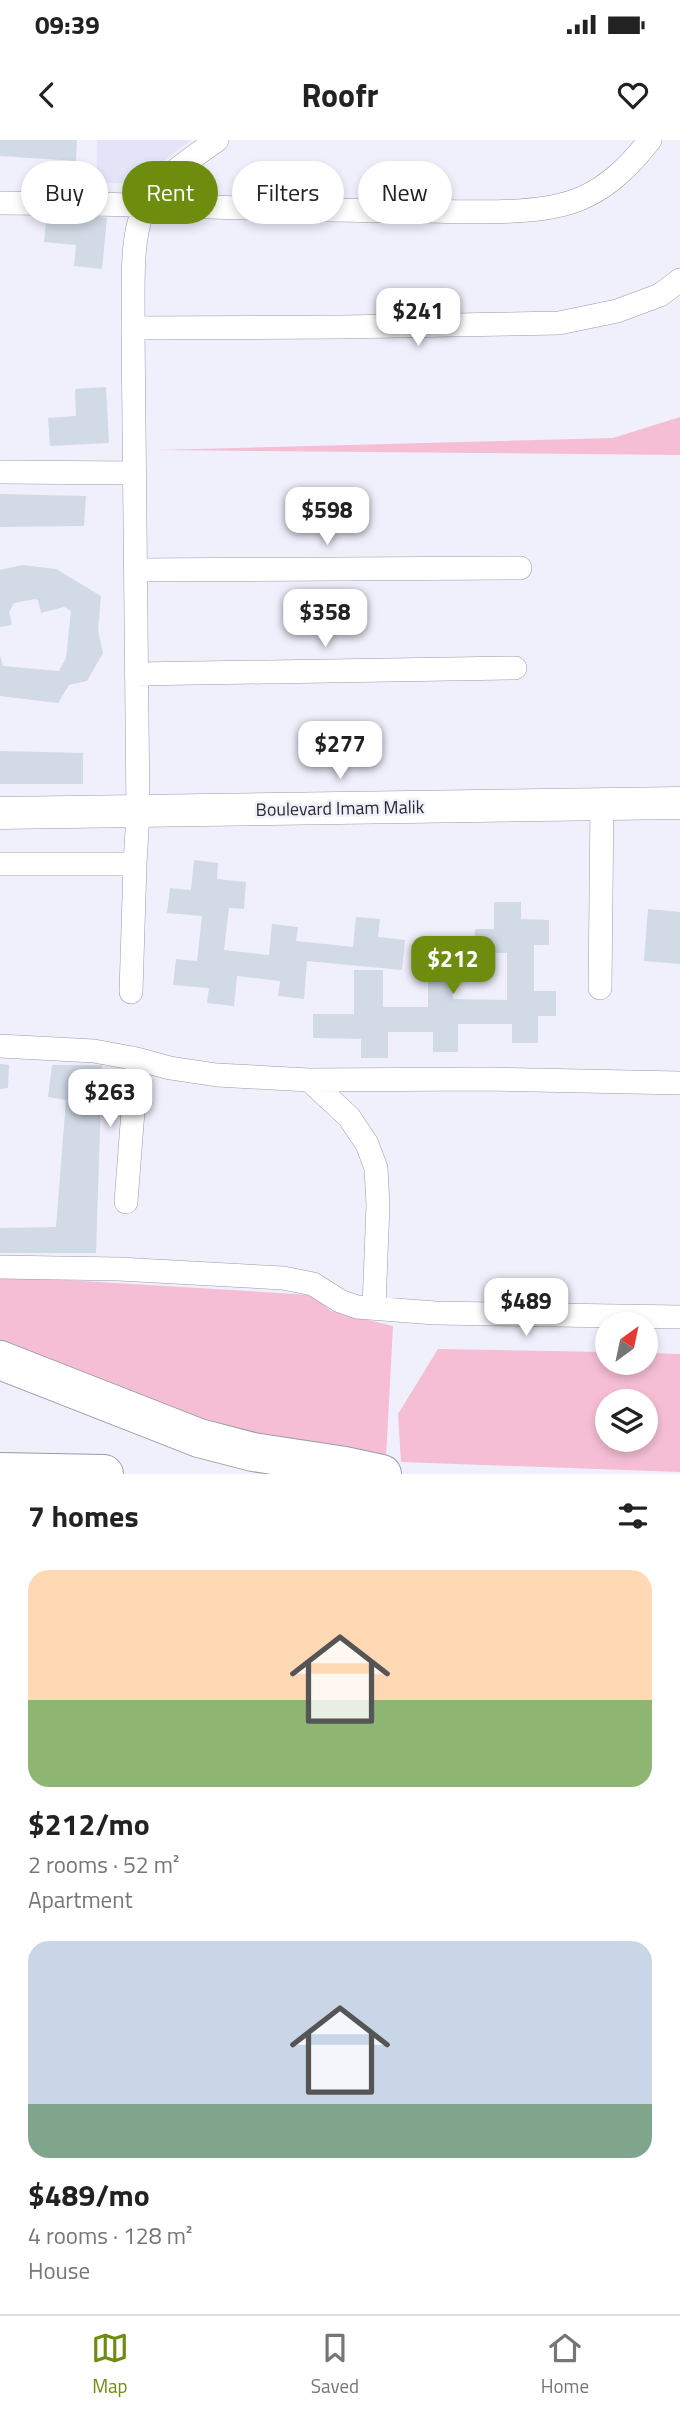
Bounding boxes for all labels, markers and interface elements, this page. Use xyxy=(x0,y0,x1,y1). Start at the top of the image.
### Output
text: 09:39 xyxy=(35,5,100,44)
text: Roofr xyxy=(302,71,378,119)
icon: back xyxy=(28,76,66,114)
icon: heart xyxy=(614,76,652,114)
chip: Buy xyxy=(21,161,108,224)
chip: Rent xyxy=(122,161,218,224)
chip: Filters xyxy=(232,161,344,224)
chip: New xyxy=(358,161,452,224)
pin: $241 xyxy=(377,288,459,348)
text: $241 xyxy=(392,293,444,328)
pin: $598 xyxy=(286,488,368,547)
text: $598 xyxy=(301,492,353,527)
pin: $358 xyxy=(284,589,366,649)
text: $358 xyxy=(299,594,351,629)
pin: $277 xyxy=(299,722,381,781)
text: $277 xyxy=(314,726,366,761)
street label: Boulevard Imam Malik xyxy=(255,793,425,823)
pin: $212 xyxy=(412,936,494,996)
text: $212 xyxy=(427,941,479,976)
pin: $263 xyxy=(69,1070,151,1129)
text: $263 xyxy=(84,1074,136,1109)
pin: $489 xyxy=(485,1278,567,1338)
text: $489 xyxy=(500,1283,552,1318)
north arrow xyxy=(595,1312,658,1376)
map controls xyxy=(595,1312,658,1452)
button: layers xyxy=(595,1389,658,1452)
text: 7 homes xyxy=(28,1493,139,1539)
icon: filters xyxy=(614,1497,652,1535)
icon: home xyxy=(277,1616,403,1742)
text: $212/mo xyxy=(28,1801,150,1847)
text: 2 rooms · 52 m² xyxy=(28,1847,179,1882)
text: Apartment xyxy=(28,1882,133,1917)
icon: home xyxy=(277,1987,403,2113)
text: $489/mo xyxy=(28,2172,150,2218)
text: 4 rooms · 128 m² xyxy=(28,2218,192,2253)
text: House xyxy=(28,2253,90,2288)
tab: Map xyxy=(91,2329,129,2400)
tab: Saved xyxy=(311,2329,359,2400)
tab: Home xyxy=(541,2329,589,2400)

